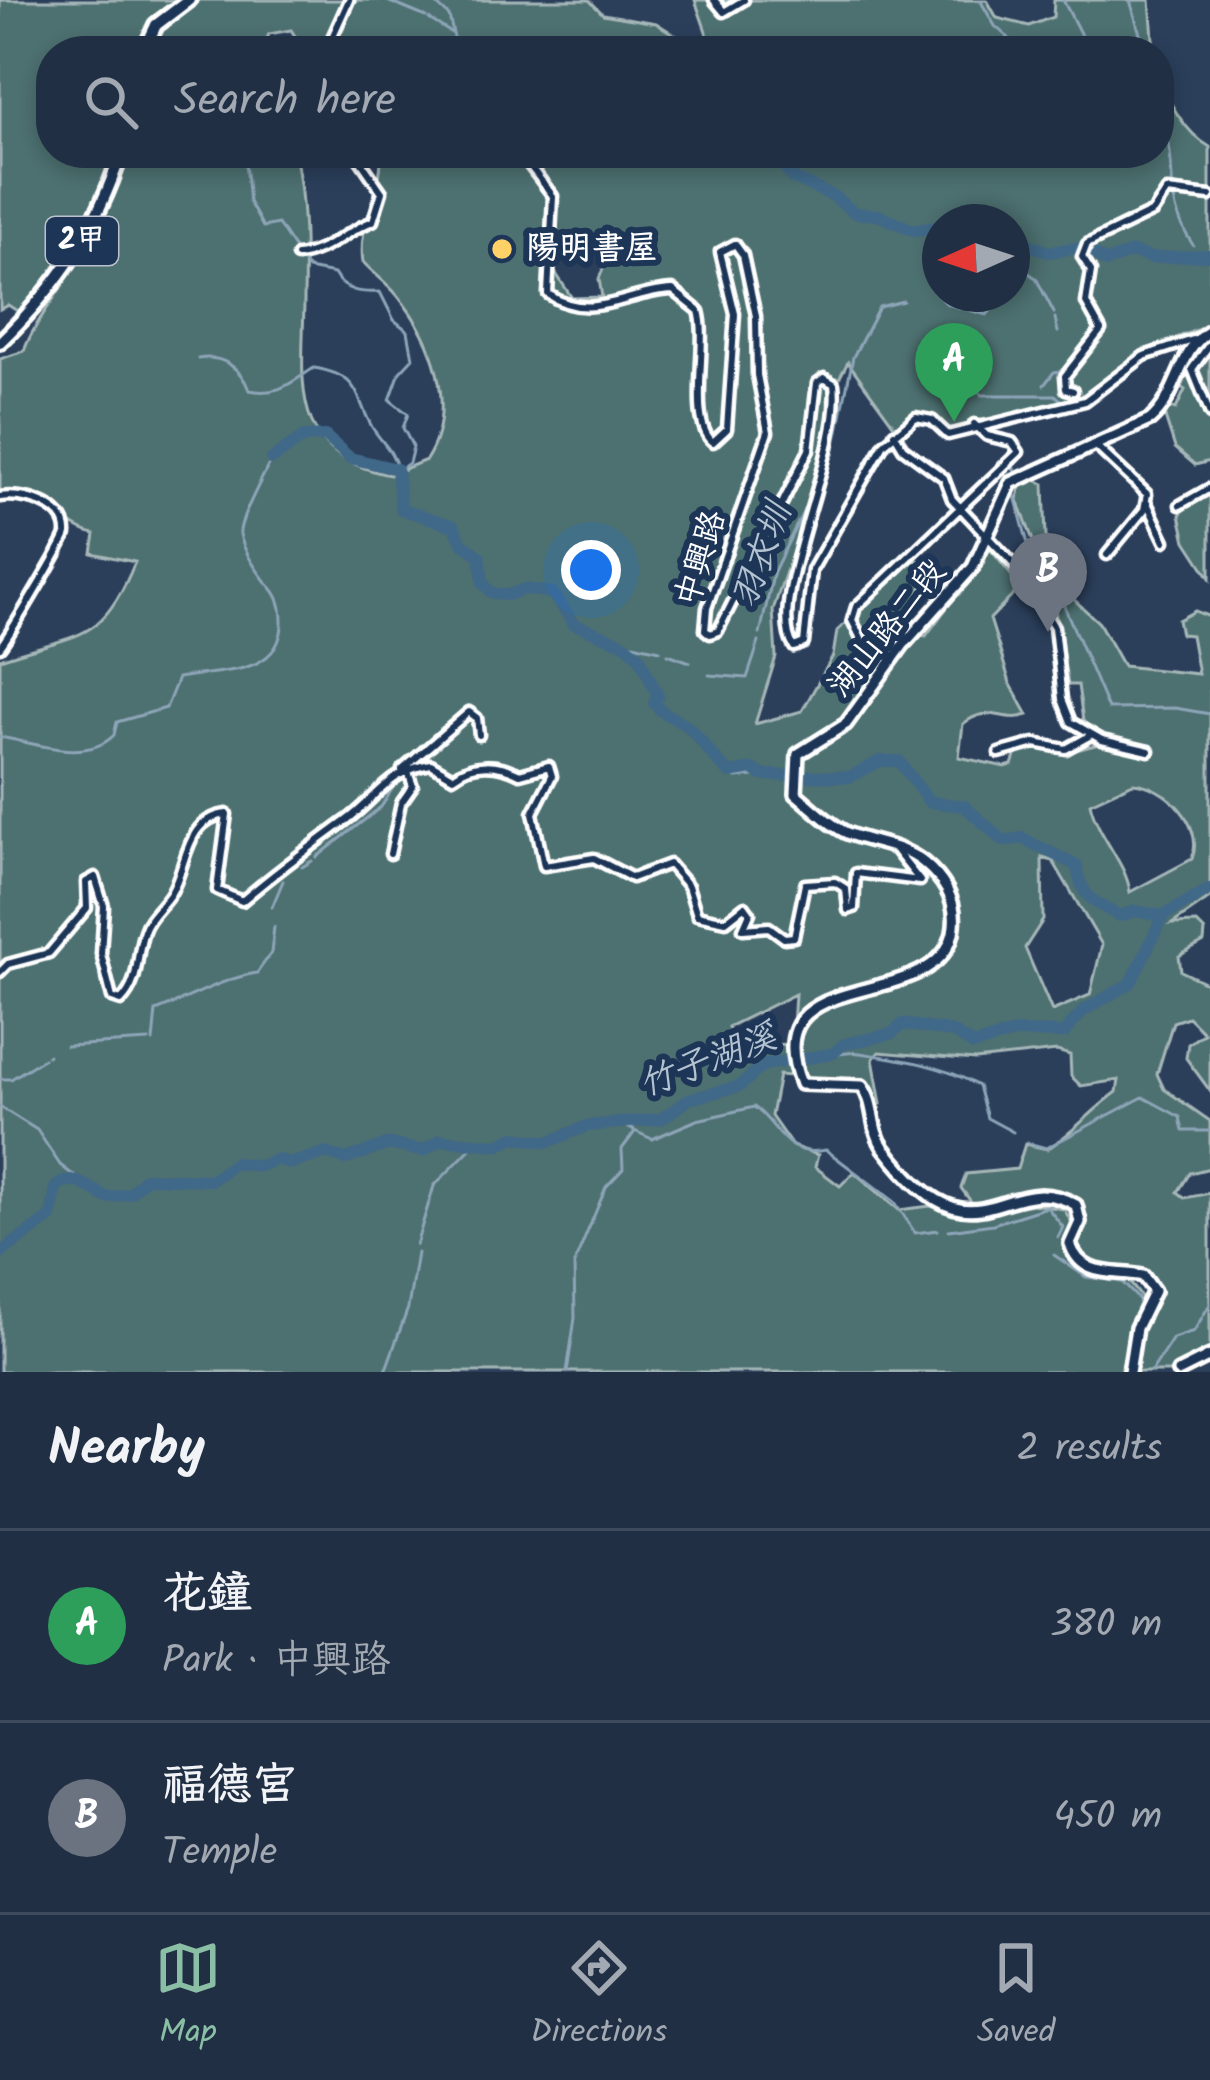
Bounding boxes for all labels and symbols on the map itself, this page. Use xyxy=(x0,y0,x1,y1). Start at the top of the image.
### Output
north arrow xyxy=(922,204,1030,312)
road number: 2甲 xyxy=(46,217,118,265)
place label: 陽明書屋 xyxy=(526,223,658,276)
marker: 陽明書屋 xyxy=(489,236,515,262)
pin: A xyxy=(915,323,993,422)
water label: 羽衣圳 xyxy=(718,492,810,616)
street label: 中興路 xyxy=(662,504,742,614)
pin: B xyxy=(1009,533,1087,632)
your location xyxy=(561,540,621,600)
street label: 湖山路二段 xyxy=(815,548,961,710)
water label: 竹子湖溪 xyxy=(631,1009,787,1114)

